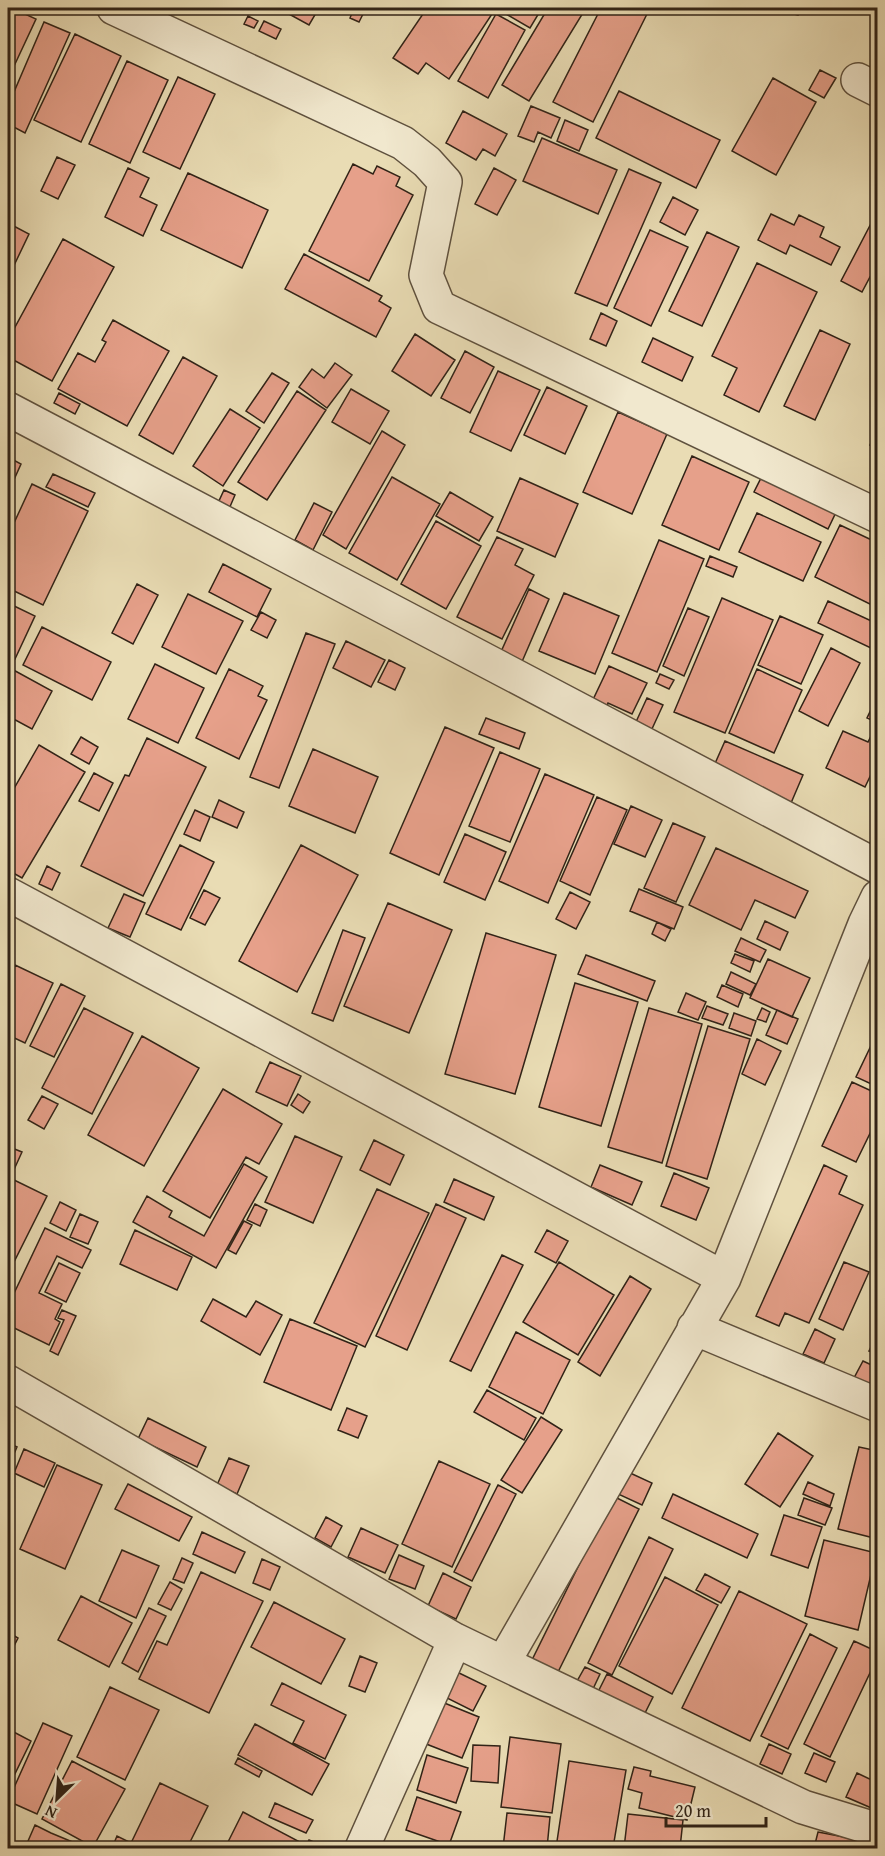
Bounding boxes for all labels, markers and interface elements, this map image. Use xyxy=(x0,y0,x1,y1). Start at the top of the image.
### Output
north arrow xyxy=(27,1769,87,1829)
scale bar xyxy=(666,1790,766,1828)
text: 20 m xyxy=(675,1797,711,1824)
text: N xyxy=(40,1799,61,1826)

